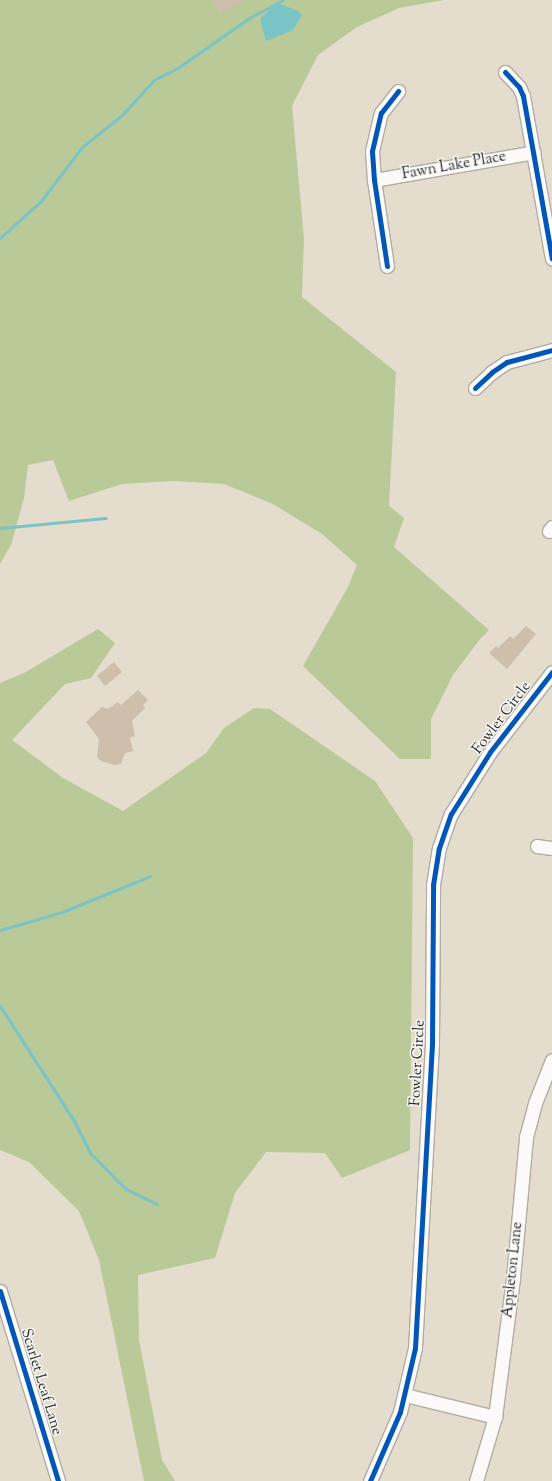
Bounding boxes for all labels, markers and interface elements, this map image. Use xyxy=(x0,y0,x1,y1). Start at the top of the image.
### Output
street label: Fawn Lake Place xyxy=(401,148,507,184)
street label: Fowler Circle xyxy=(469,678,535,758)
street label: Fowler Circle xyxy=(407,1019,429,1107)
street label: Appleton Lane xyxy=(499,1221,527,1319)
street label: Scarlet Leaf Lane xyxy=(16,1327,66,1437)

